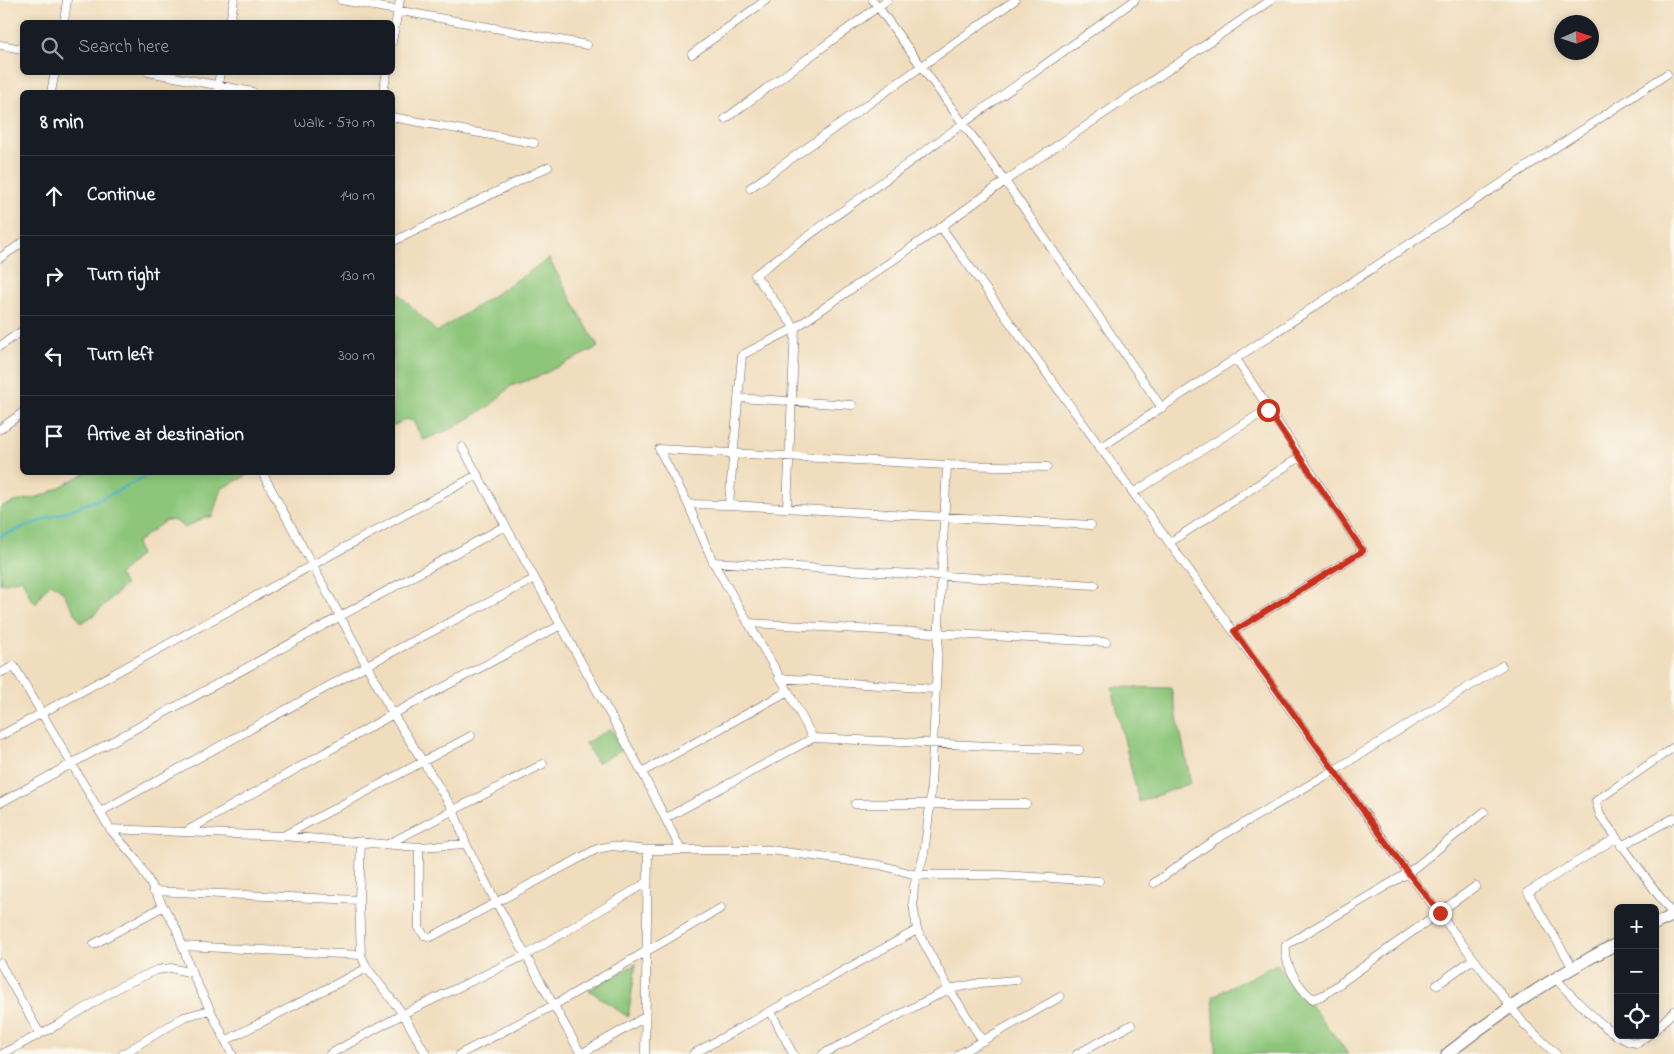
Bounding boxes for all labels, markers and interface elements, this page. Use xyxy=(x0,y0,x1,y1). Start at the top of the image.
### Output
north arrow xyxy=(1554,15,1599,60)
search box xyxy=(20,20,395,75)
icon: search xyxy=(38,34,66,62)
text: Search here xyxy=(78,34,169,61)
text: 8 min xyxy=(40,108,84,138)
text: Walk · 570 m xyxy=(294,111,375,135)
icon: ahead xyxy=(40,182,68,210)
text: Continue xyxy=(87,182,155,209)
text: 140 m xyxy=(340,184,375,208)
icon: right xyxy=(40,262,68,290)
text: Turn right xyxy=(87,262,160,289)
text: 130 m xyxy=(340,264,375,288)
icon: left xyxy=(40,342,68,370)
text: Turn left xyxy=(87,342,154,369)
text: 300 m xyxy=(338,344,375,368)
route start xyxy=(1257,399,1280,422)
icon: arrive xyxy=(40,422,68,450)
text: Arrive at destination xyxy=(87,422,244,449)
route end xyxy=(1429,902,1452,925)
map controls xyxy=(1614,904,1659,1039)
button: + xyxy=(1614,904,1659,949)
button: − xyxy=(1614,949,1659,994)
button: locate xyxy=(1614,994,1659,1039)

